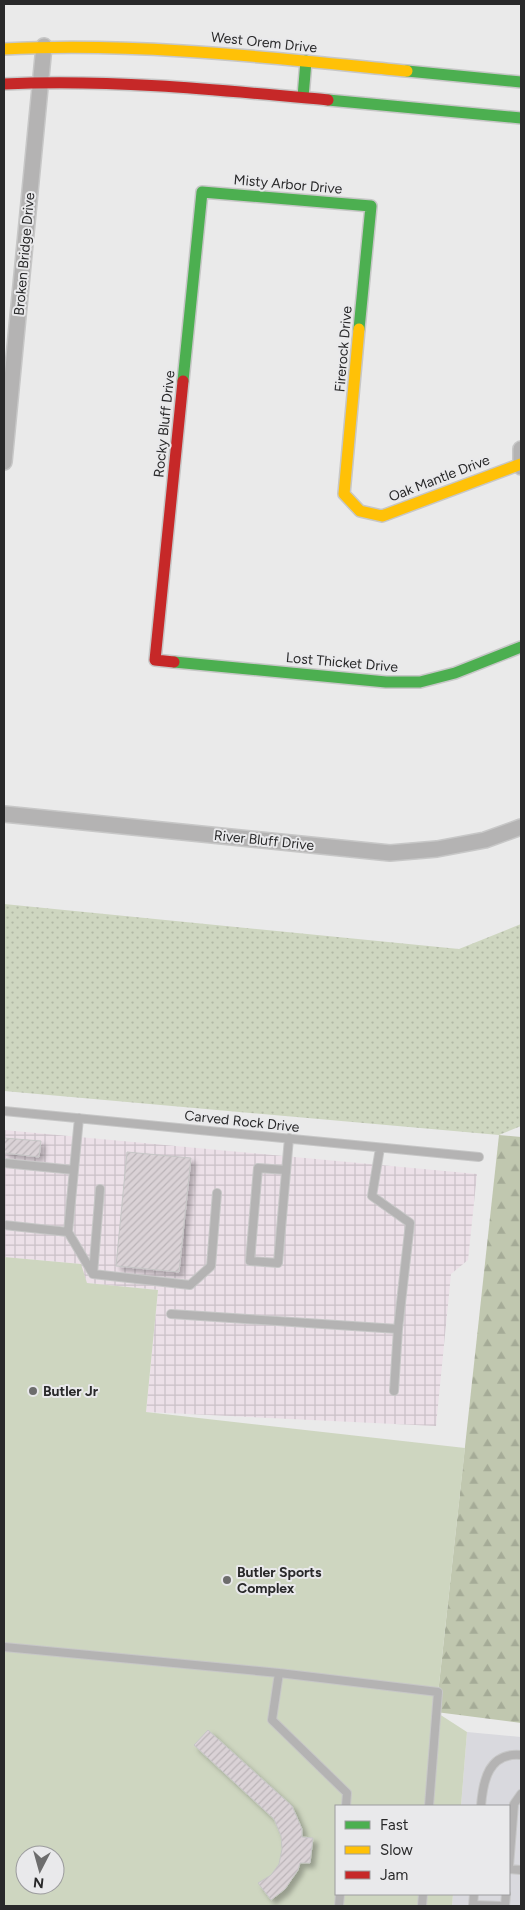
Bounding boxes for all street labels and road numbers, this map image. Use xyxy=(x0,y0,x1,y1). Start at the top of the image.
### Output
street label: West Orem Drive xyxy=(210,28,318,57)
street label: Misty Arbor Drive xyxy=(233,171,343,198)
street label: Broken Bridge Drive xyxy=(11,191,38,316)
street label: Firerock Drive xyxy=(331,305,356,393)
street label: Rocky Bluff Drive xyxy=(150,369,179,478)
street label: Oak Mantle Drive xyxy=(386,451,492,506)
street label: Lost Thicket Drive xyxy=(285,649,399,676)
street label: River Bluff Drive xyxy=(213,827,315,854)
street label: Carved Rock Drive xyxy=(184,1107,301,1136)

